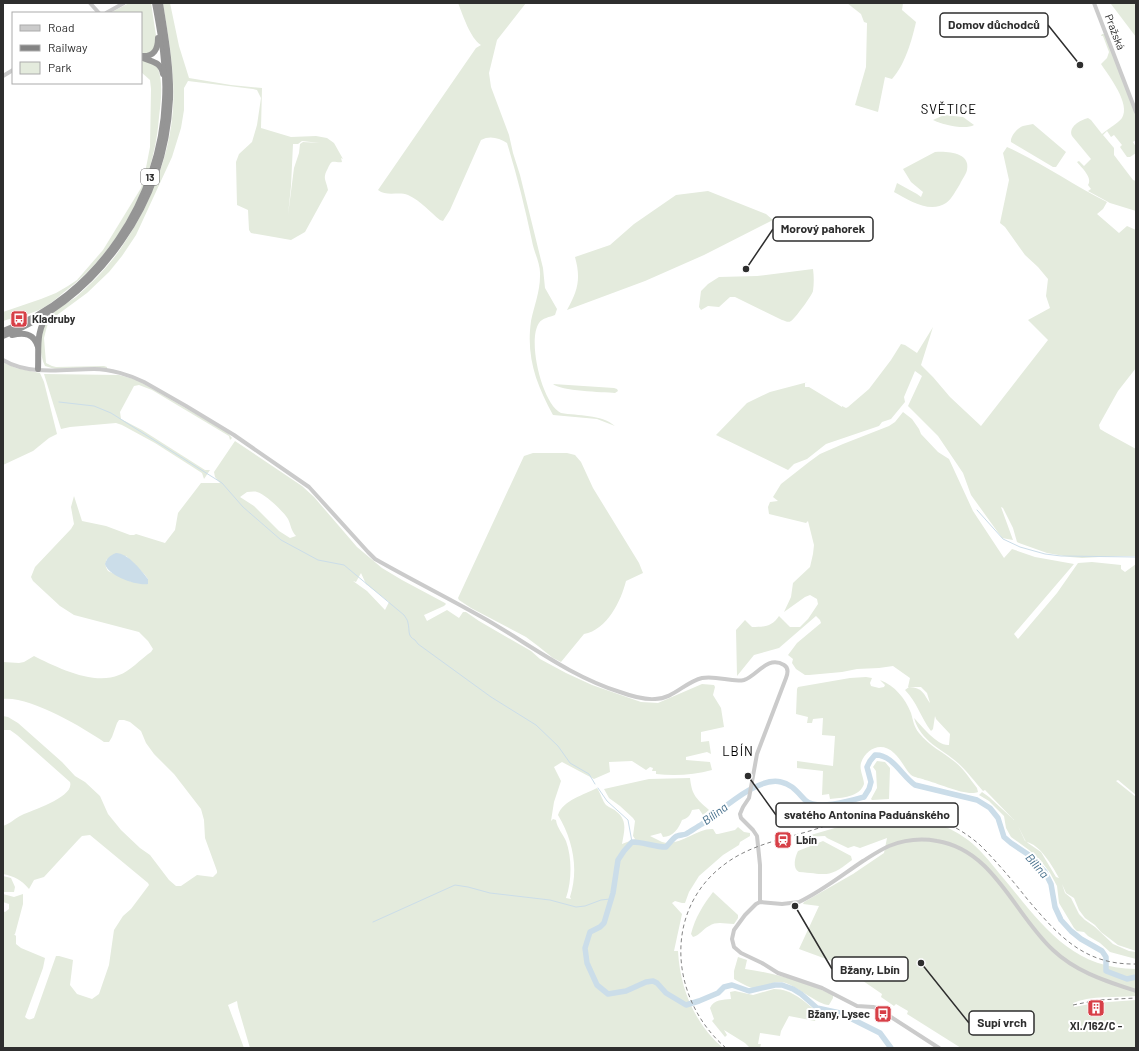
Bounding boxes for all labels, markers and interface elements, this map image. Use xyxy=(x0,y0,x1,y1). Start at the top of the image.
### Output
legend xyxy=(12,12,142,84)
street label: Pražská xyxy=(1103,12,1128,52)
callout: Domov důchodců xyxy=(940,13,1048,37)
text: Domov důchodců xyxy=(948,17,1040,31)
text: Road xyxy=(48,20,75,34)
text: Railway xyxy=(48,40,88,54)
text: Park xyxy=(48,60,72,74)
district label: SVĚTICE xyxy=(921,101,977,117)
road number: 13 xyxy=(141,169,159,185)
callout: Morový pahorek xyxy=(773,217,873,241)
text: Morový pahorek xyxy=(781,221,866,235)
bus stop icon: Kladruby xyxy=(9,309,29,329)
place label: Kladruby xyxy=(32,312,76,325)
district label: LBÍN xyxy=(722,743,754,759)
water label: Bílina xyxy=(699,799,730,827)
callout: svatého Antonína Paduánského xyxy=(776,803,958,827)
text: svatého Antonína Paduánského xyxy=(784,807,950,821)
station icon: Lbín xyxy=(773,830,793,850)
place label: Lbín xyxy=(796,833,817,846)
water label: Bílina xyxy=(1023,850,1052,881)
callout: Bžany, Lbín xyxy=(832,957,908,981)
text: Bžany, Lbín xyxy=(840,962,900,976)
building icon: XI./162/C - xyxy=(1086,998,1106,1018)
bus stop icon: Bžany, Lysec xyxy=(873,1004,893,1024)
place label: Bžany, Lysec xyxy=(808,1007,870,1020)
callout: Supí vrch xyxy=(969,1011,1034,1035)
text: Supí vrch xyxy=(977,1015,1027,1029)
place label: XI./162/C - xyxy=(1070,1019,1123,1032)

